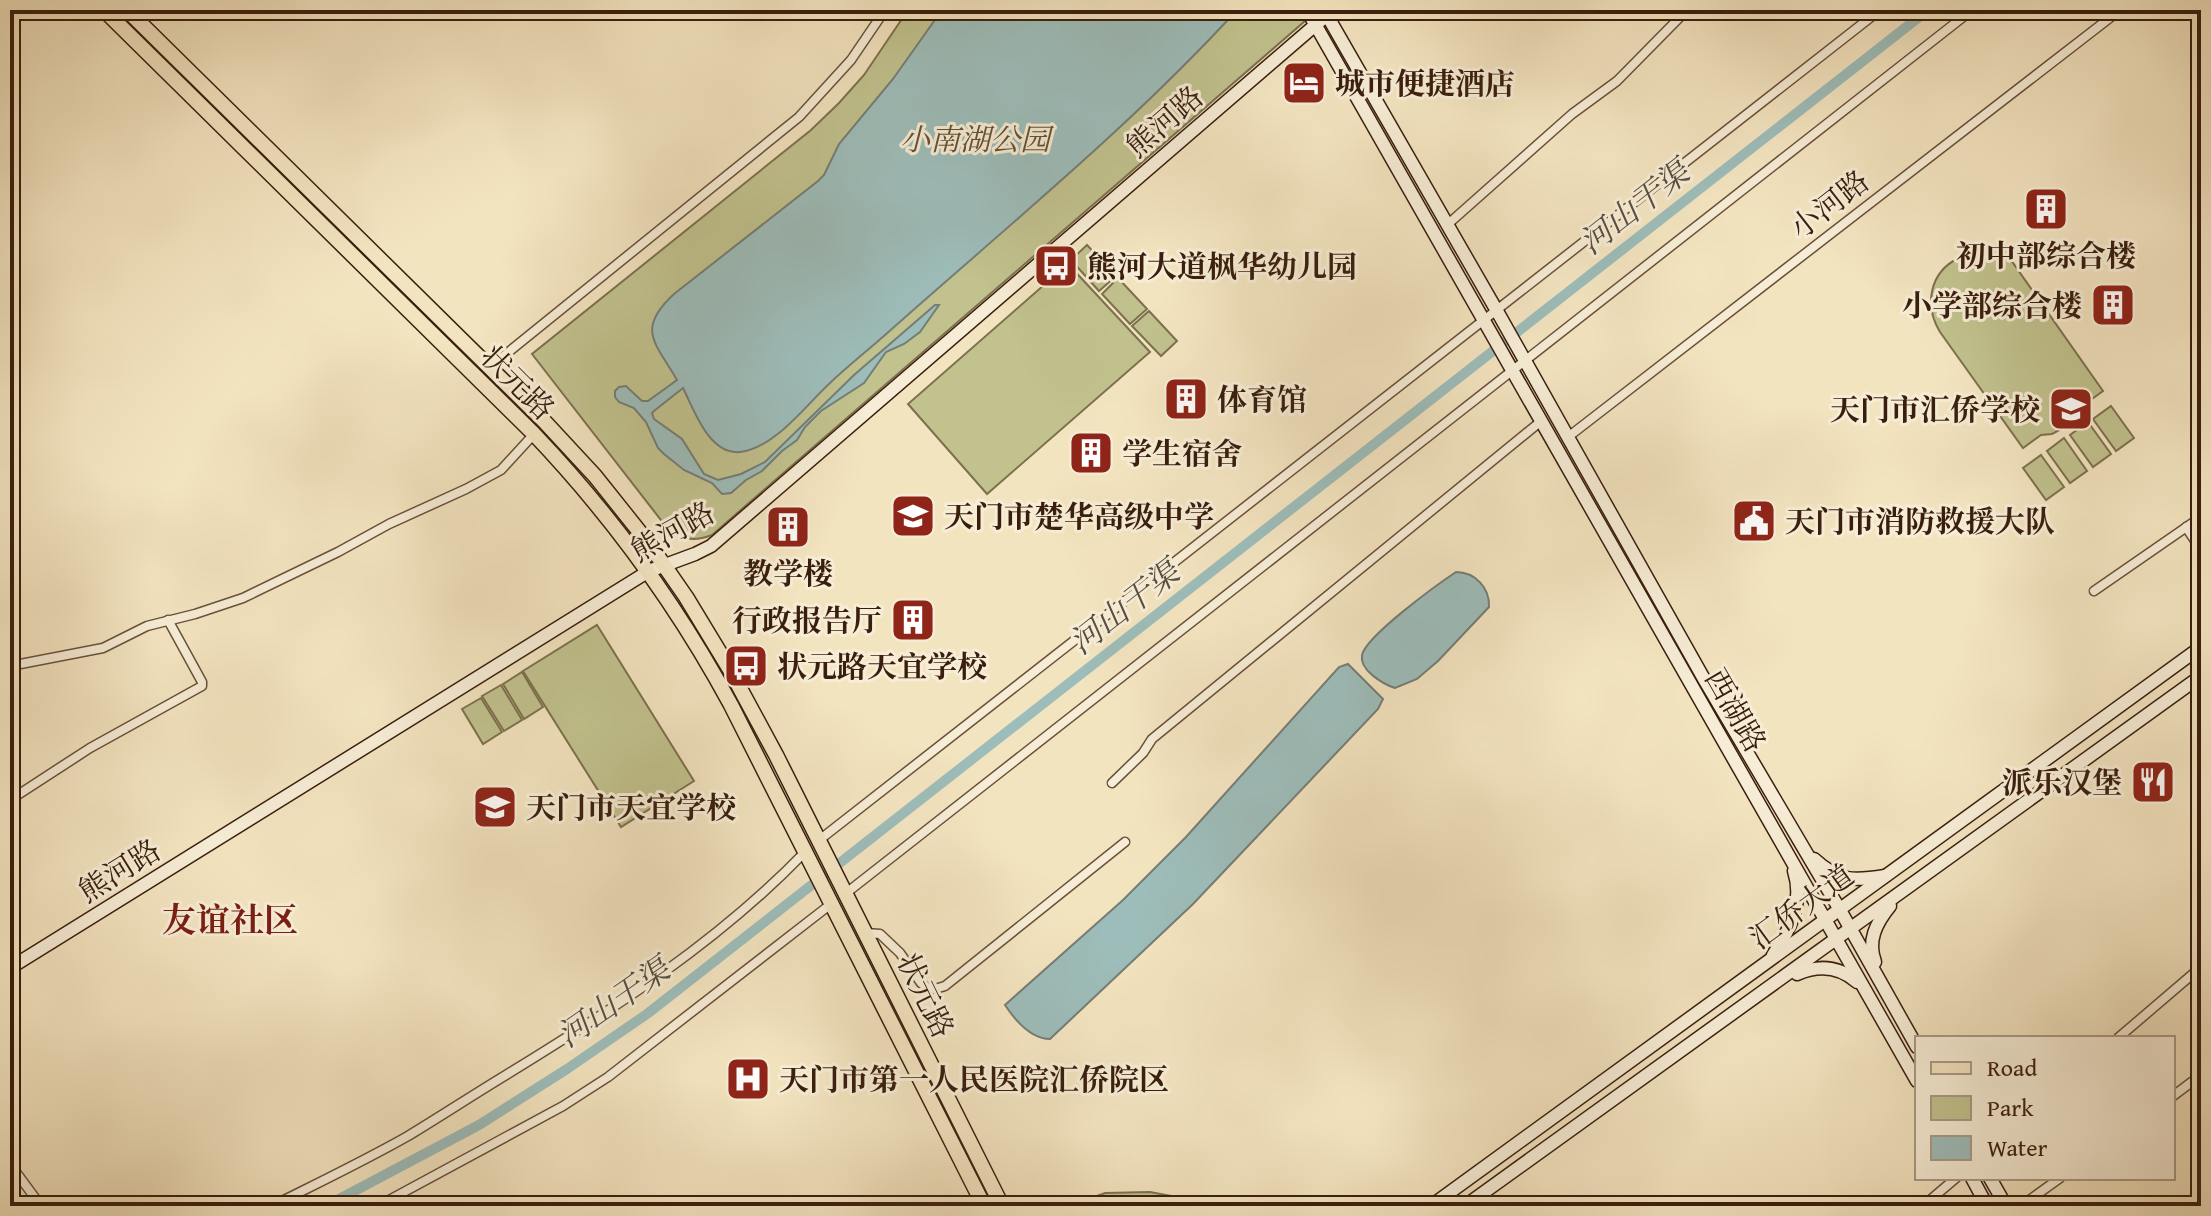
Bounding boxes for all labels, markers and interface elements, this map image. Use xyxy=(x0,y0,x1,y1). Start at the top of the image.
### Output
hotel icon: 城市便捷酒店 xyxy=(1280,59,1328,107)
place label: 城市便捷酒店 xyxy=(1335,61,1515,105)
street label: 熊河路 xyxy=(1116,75,1212,167)
park label: 小南湖公园 xyxy=(900,117,1054,161)
water label: 河山干渠 xyxy=(1569,147,1702,265)
street label: 小河路 xyxy=(1780,159,1878,249)
building icon: 初中部综合楼 xyxy=(2022,185,2070,233)
place label: 初中部综合楼 xyxy=(1956,233,2136,277)
bus stop icon: 熊河大道枫华幼儿园 xyxy=(1032,242,1080,290)
place label: 熊河大道枫华幼儿园 xyxy=(1087,244,1357,288)
building icon: 小学部综合楼 xyxy=(2089,281,2137,329)
place label: 小学部综合楼 xyxy=(1902,283,2082,327)
street label: 状元路 xyxy=(471,335,565,429)
building icon: 体育馆 xyxy=(1162,375,1210,423)
place label: 体育馆 xyxy=(1217,377,1307,421)
school or university icon: 天门市汇侨学校 xyxy=(2047,385,2095,433)
place label: 天门市汇侨学校 xyxy=(1830,387,2040,431)
building icon: 学生宿舍 xyxy=(1067,429,1115,477)
place label: 学生宿舍 xyxy=(1122,431,1242,475)
street label: 熊河路 xyxy=(622,490,722,572)
school or university icon: 天门市楚华高级中学 xyxy=(889,492,937,540)
place label: 天门市楚华高级中学 xyxy=(944,494,1214,538)
public building icon: 天门市消防救援大队 xyxy=(1730,497,1778,545)
place label: 天门市消防救援大队 xyxy=(1785,499,2055,543)
building icon: 教学楼 xyxy=(764,503,812,551)
water label: 河山干渠 xyxy=(1059,547,1192,665)
place label: 教学楼 xyxy=(743,551,833,595)
building icon: 行政报告厅 xyxy=(889,596,937,644)
place label: 行政报告厅 xyxy=(732,598,882,642)
bus stop icon: 状元路天宜学校 xyxy=(722,642,770,690)
place label: 状元路天宜学校 xyxy=(777,644,987,688)
street label: 西湖路 xyxy=(1694,660,1778,760)
restaurant icon: 派乐汉堡 xyxy=(2129,758,2177,806)
place label: 派乐汉堡 xyxy=(2002,760,2122,804)
school or university icon: 天门市天宜学校 xyxy=(471,783,519,831)
place label: 天门市天宜学校 xyxy=(526,785,736,829)
street label: 熊河路 xyxy=(69,827,169,913)
street label: 汇侨大道 xyxy=(1740,853,1862,959)
district label: 友谊社区 xyxy=(162,895,298,944)
water label: 河山干渠 xyxy=(547,944,682,1058)
street label: 状元路 xyxy=(886,945,966,1045)
legend xyxy=(1915,1036,2175,1180)
text: Road xyxy=(1987,1050,2037,1085)
hospital icon: 天门市第一人民医院汇侨院区 xyxy=(724,1055,772,1103)
place label: 天门市第一人民医院汇侨院区 xyxy=(779,1057,1169,1101)
text: Park xyxy=(1987,1090,2034,1125)
text: Water xyxy=(1987,1130,2048,1165)

